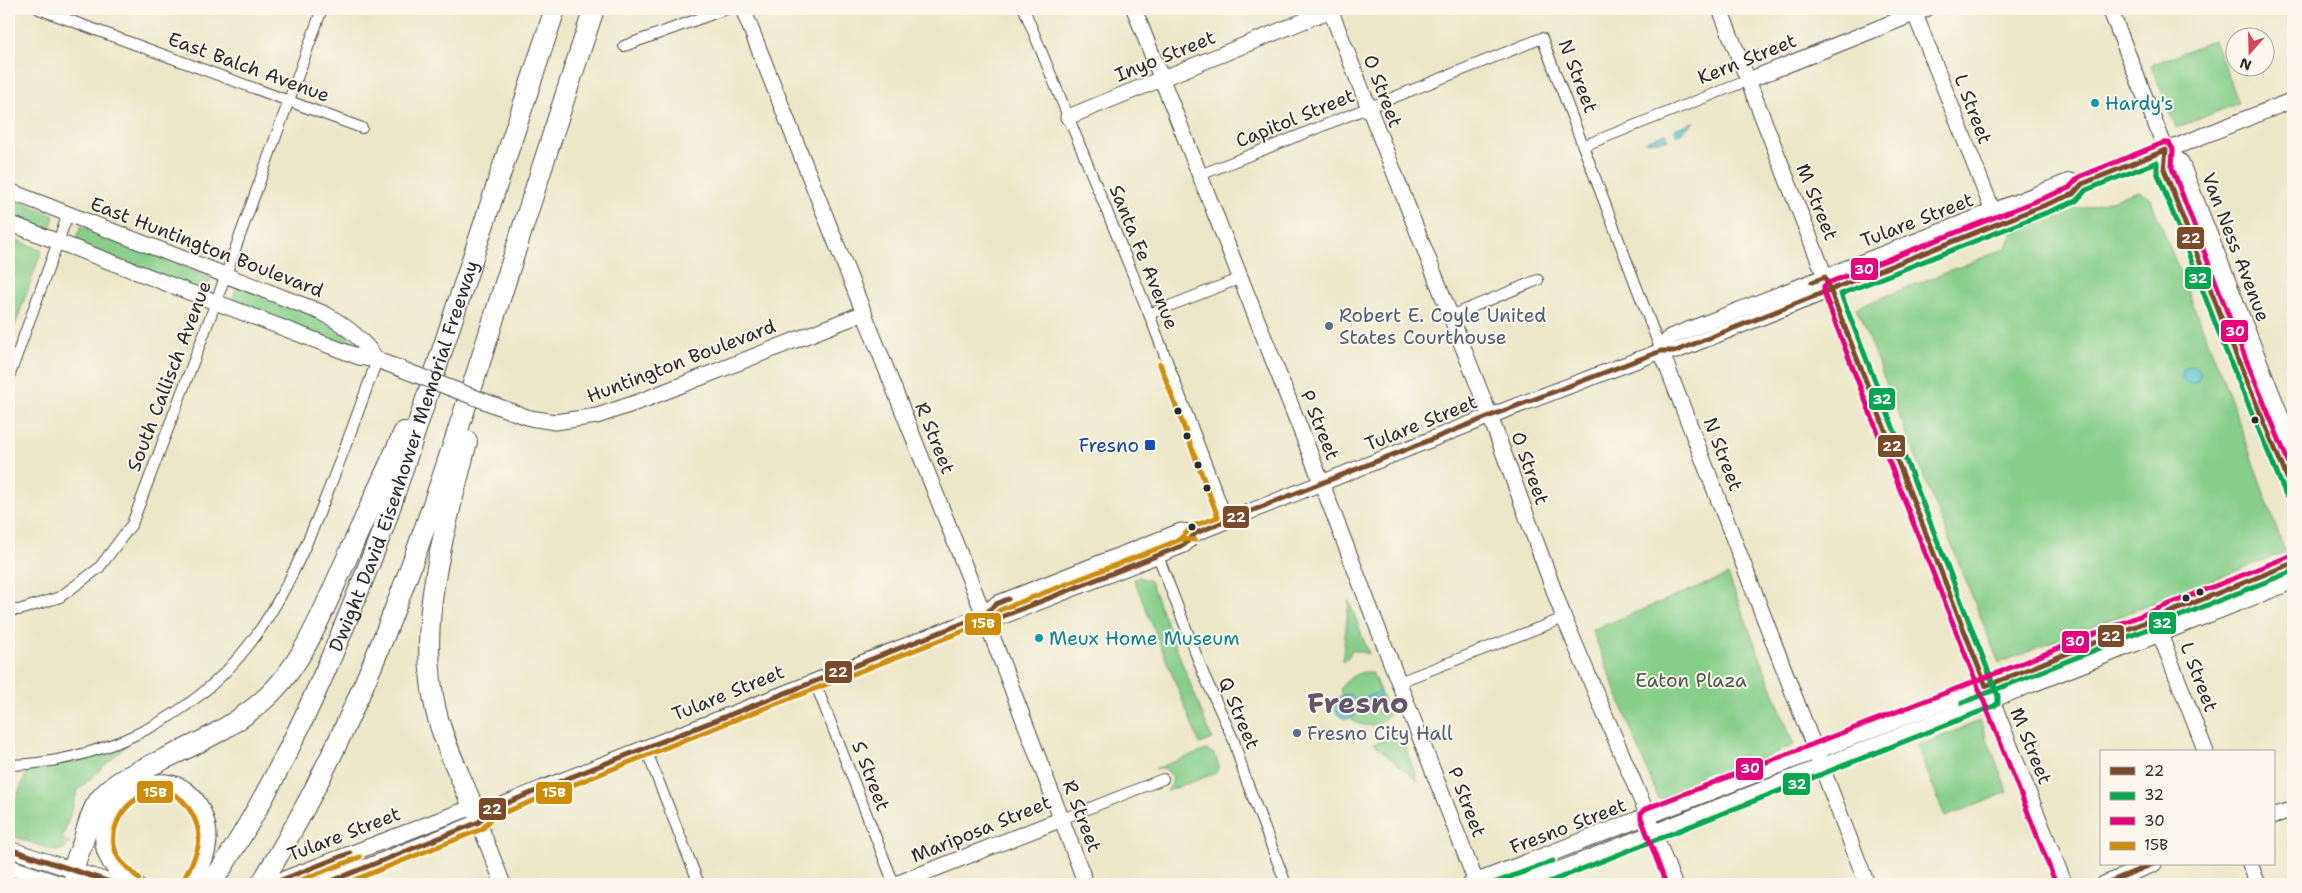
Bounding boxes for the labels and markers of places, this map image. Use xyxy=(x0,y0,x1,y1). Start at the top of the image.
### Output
place label: Hardy's xyxy=(2105,91,2173,116)
marker: Hardy's xyxy=(2089,97,2101,109)
place label: Robert E. Coyle United States Courthouse xyxy=(1339,303,1546,350)
marker: Robert E. Coyle United States Courthouse xyxy=(1323,320,1335,332)
unlabelled marker xyxy=(1173,406,1183,416)
unlabelled marker xyxy=(2250,415,2260,425)
unlabelled marker xyxy=(1182,431,1192,441)
place label: Fresno xyxy=(1079,433,1139,458)
marker: Fresno xyxy=(1143,438,1157,452)
unlabelled marker xyxy=(1193,460,1203,470)
unlabelled marker xyxy=(1202,483,1212,493)
unlabelled marker xyxy=(1187,522,1197,532)
unlabelled marker xyxy=(2195,587,2205,597)
unlabelled marker xyxy=(2181,593,2191,603)
place label: Meux Home Museum xyxy=(1049,626,1240,651)
marker: Meux Home Museum xyxy=(1033,632,1045,644)
place label: Fresno City Hall xyxy=(1307,721,1453,746)
marker: Fresno City Hall xyxy=(1291,727,1303,739)

